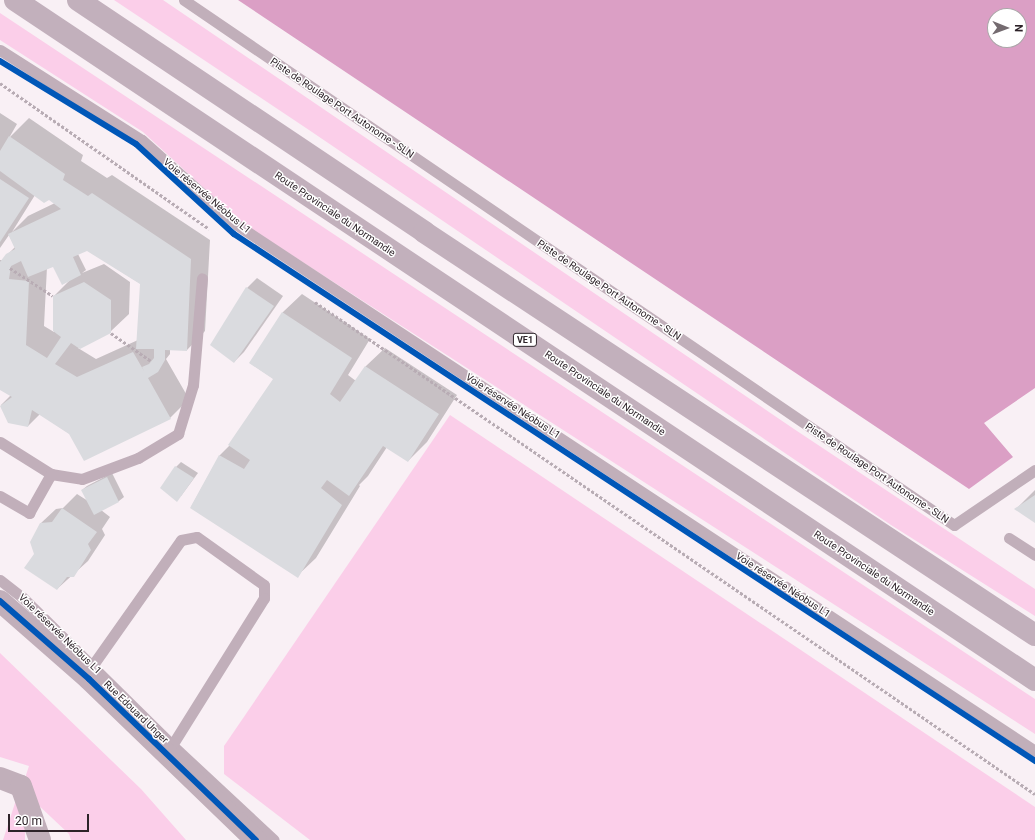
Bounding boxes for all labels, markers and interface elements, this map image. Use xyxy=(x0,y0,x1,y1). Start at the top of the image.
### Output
north arrow xyxy=(987,8,1027,48)
text: N xyxy=(1012,24,1025,32)
street label: Piste de Roulage Port Autonome - SLN xyxy=(268,55,416,161)
street label: Voie réservée Néobus L1 xyxy=(161,156,253,236)
street label: Route Provinciale du Normandie xyxy=(272,169,398,259)
street label: Piste de Roulage Port Autonome - SLN xyxy=(535,237,683,343)
road number: VE1 xyxy=(512,333,538,347)
street label: Route Provinciale du Normandie xyxy=(542,348,668,438)
street label: Voie réservée Néobus L1 xyxy=(463,371,563,441)
street label: Piste de Roulage Port Autonome - SLN xyxy=(803,420,951,526)
street label: Route Provinciale du Normandie xyxy=(811,528,937,618)
street label: Voie réservée Néobus L1 xyxy=(733,550,833,620)
street label: Voie réservée Néobus L1 xyxy=(16,591,104,677)
street label: Rue Edouard Unger xyxy=(101,678,171,746)
scale bar xyxy=(10,806,91,832)
text: 20 m xyxy=(15,814,42,828)

